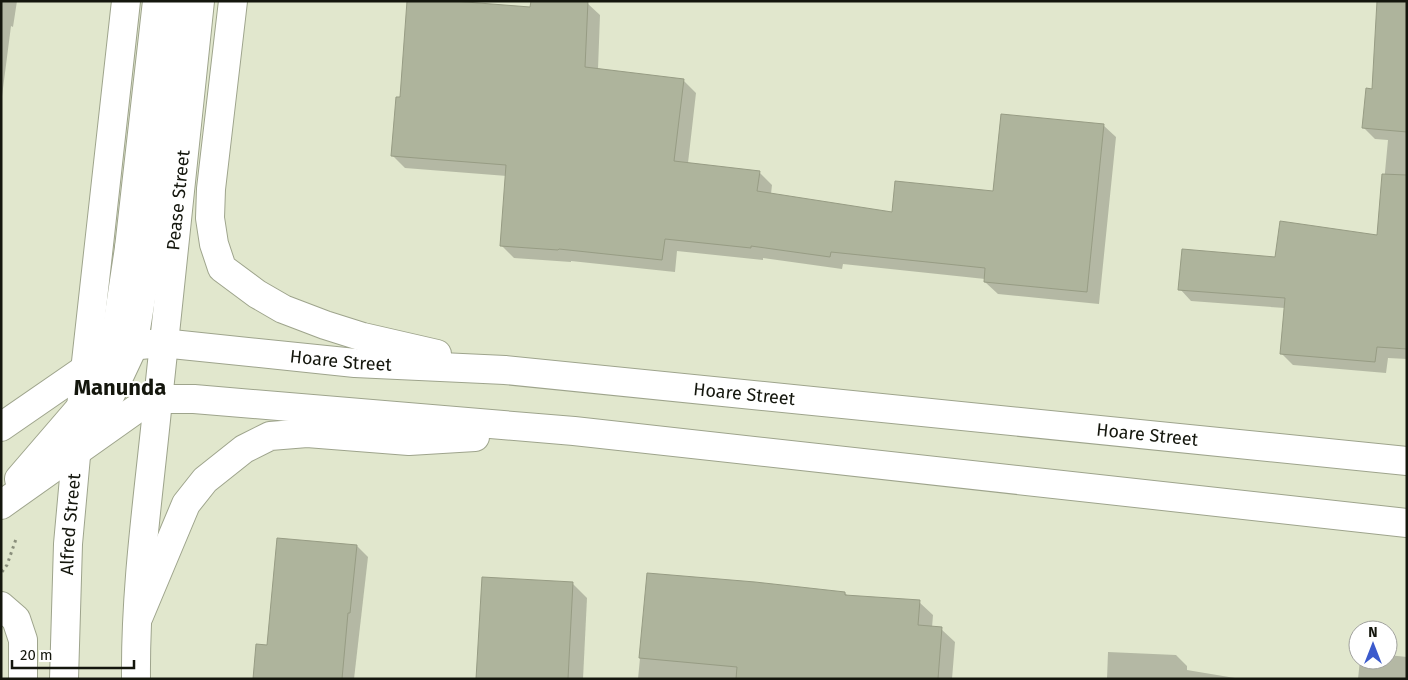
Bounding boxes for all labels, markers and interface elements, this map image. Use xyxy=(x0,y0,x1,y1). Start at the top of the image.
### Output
street label: Pease Street xyxy=(162,148,195,251)
street label: Hoare Street xyxy=(289,345,393,376)
district label: Manunda xyxy=(74,374,166,401)
street label: Hoare Street xyxy=(692,378,797,410)
street label: Hoare Street xyxy=(1095,419,1200,451)
street label: Alfred Street xyxy=(56,472,85,576)
north arrow xyxy=(1348,620,1398,670)
text: N xyxy=(1368,624,1378,641)
scale bar xyxy=(12,638,135,670)
text: 20 m xyxy=(20,646,53,664)

